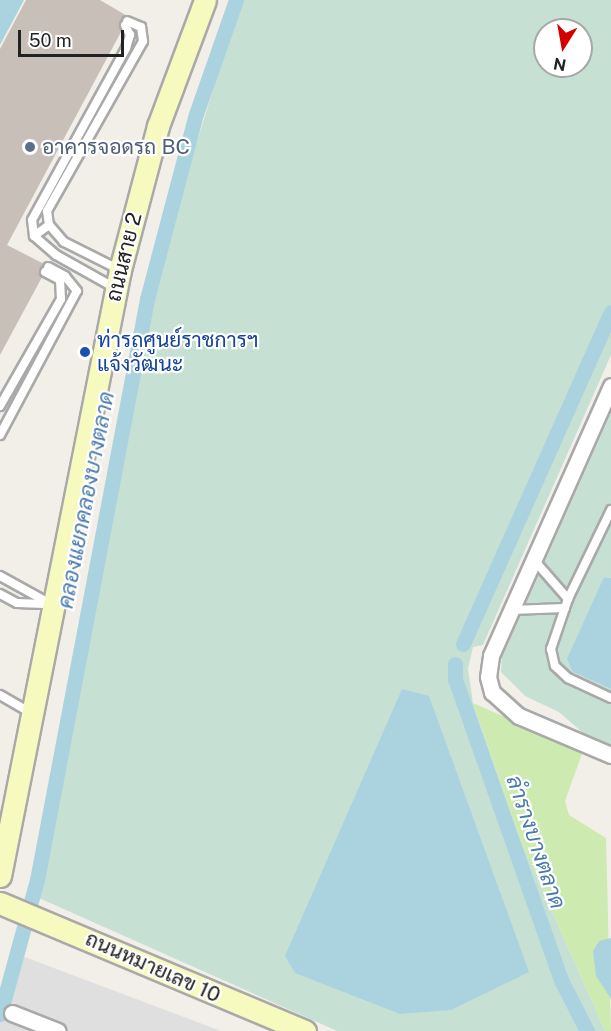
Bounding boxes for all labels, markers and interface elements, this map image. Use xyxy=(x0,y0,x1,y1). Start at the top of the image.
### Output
scale bar xyxy=(21,18,128,56)
north arrow xyxy=(533,18,593,78)
text: 50 m xyxy=(29,30,72,51)
text: N xyxy=(552,54,568,75)
place label: อาคารจอดรถ BC xyxy=(42,134,190,160)
marker: อาคารจอดรถ BC xyxy=(23,140,37,154)
street label: ถนนสาย 2 xyxy=(101,210,147,304)
place label: ท่ารถศูนย์ราชการฯ แจ้งวัฒนะ xyxy=(97,327,258,377)
marker: ท่ารถศูนย์ราชการฯ แจ้งวัฒนะ xyxy=(78,345,92,359)
water label: คลองแยกคลองบางตลาด xyxy=(52,389,120,611)
water label: ลำรางบางตลาด xyxy=(501,772,571,912)
street label: ถนนหมายเลข 10 xyxy=(82,926,224,1008)

